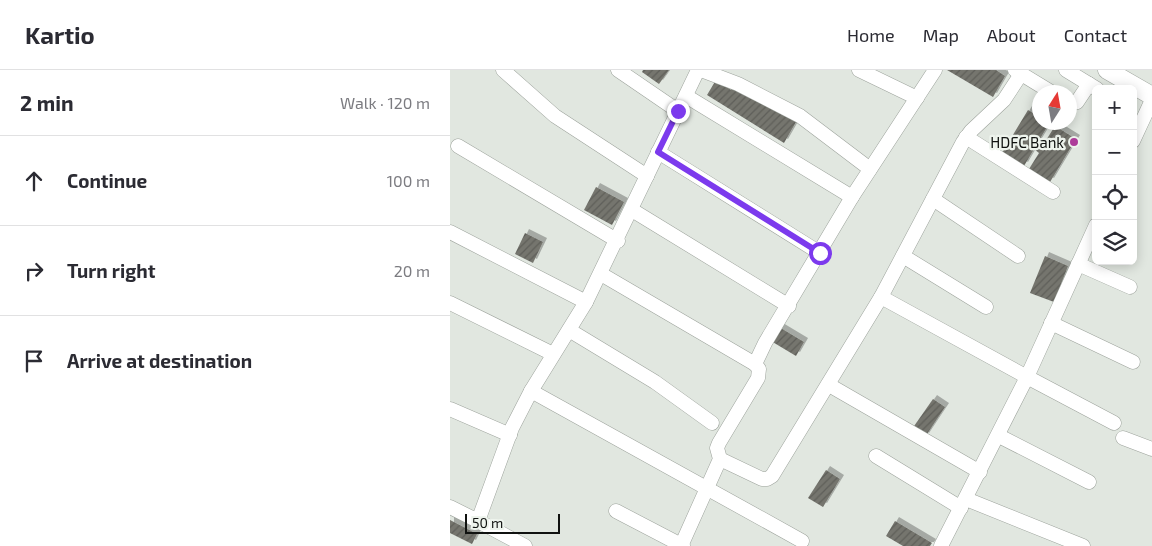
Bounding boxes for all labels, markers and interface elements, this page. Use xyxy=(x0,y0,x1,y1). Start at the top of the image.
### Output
text: Kartio xyxy=(25,20,95,49)
text: Home xyxy=(847,24,895,46)
text: Map xyxy=(923,24,959,46)
text: About xyxy=(987,24,1036,46)
text: Contact xyxy=(1064,24,1127,46)
north arrow xyxy=(1032,85,1077,130)
map controls xyxy=(1092,85,1137,265)
button: + xyxy=(1092,85,1137,130)
text: 2 min xyxy=(20,90,74,115)
text: Walk · 120 m xyxy=(340,93,430,112)
route end xyxy=(667,100,690,123)
button: − xyxy=(1092,130,1137,175)
place label: HDFC Bank xyxy=(990,133,1064,151)
marker: HDFC Bank xyxy=(1068,136,1080,148)
icon: ahead xyxy=(20,167,48,195)
text: Continue xyxy=(67,169,147,192)
text: 100 m xyxy=(387,171,430,190)
button: locate xyxy=(1092,175,1137,220)
button: layers xyxy=(1092,220,1137,265)
route start xyxy=(809,242,832,265)
icon: right xyxy=(20,257,48,285)
text: Turn right xyxy=(67,259,155,282)
text: 20 m xyxy=(394,261,430,280)
icon: arrive xyxy=(20,347,48,375)
text: Arrive at destination xyxy=(67,349,252,372)
scale bar xyxy=(465,511,560,534)
text: 50 m xyxy=(472,514,503,531)

